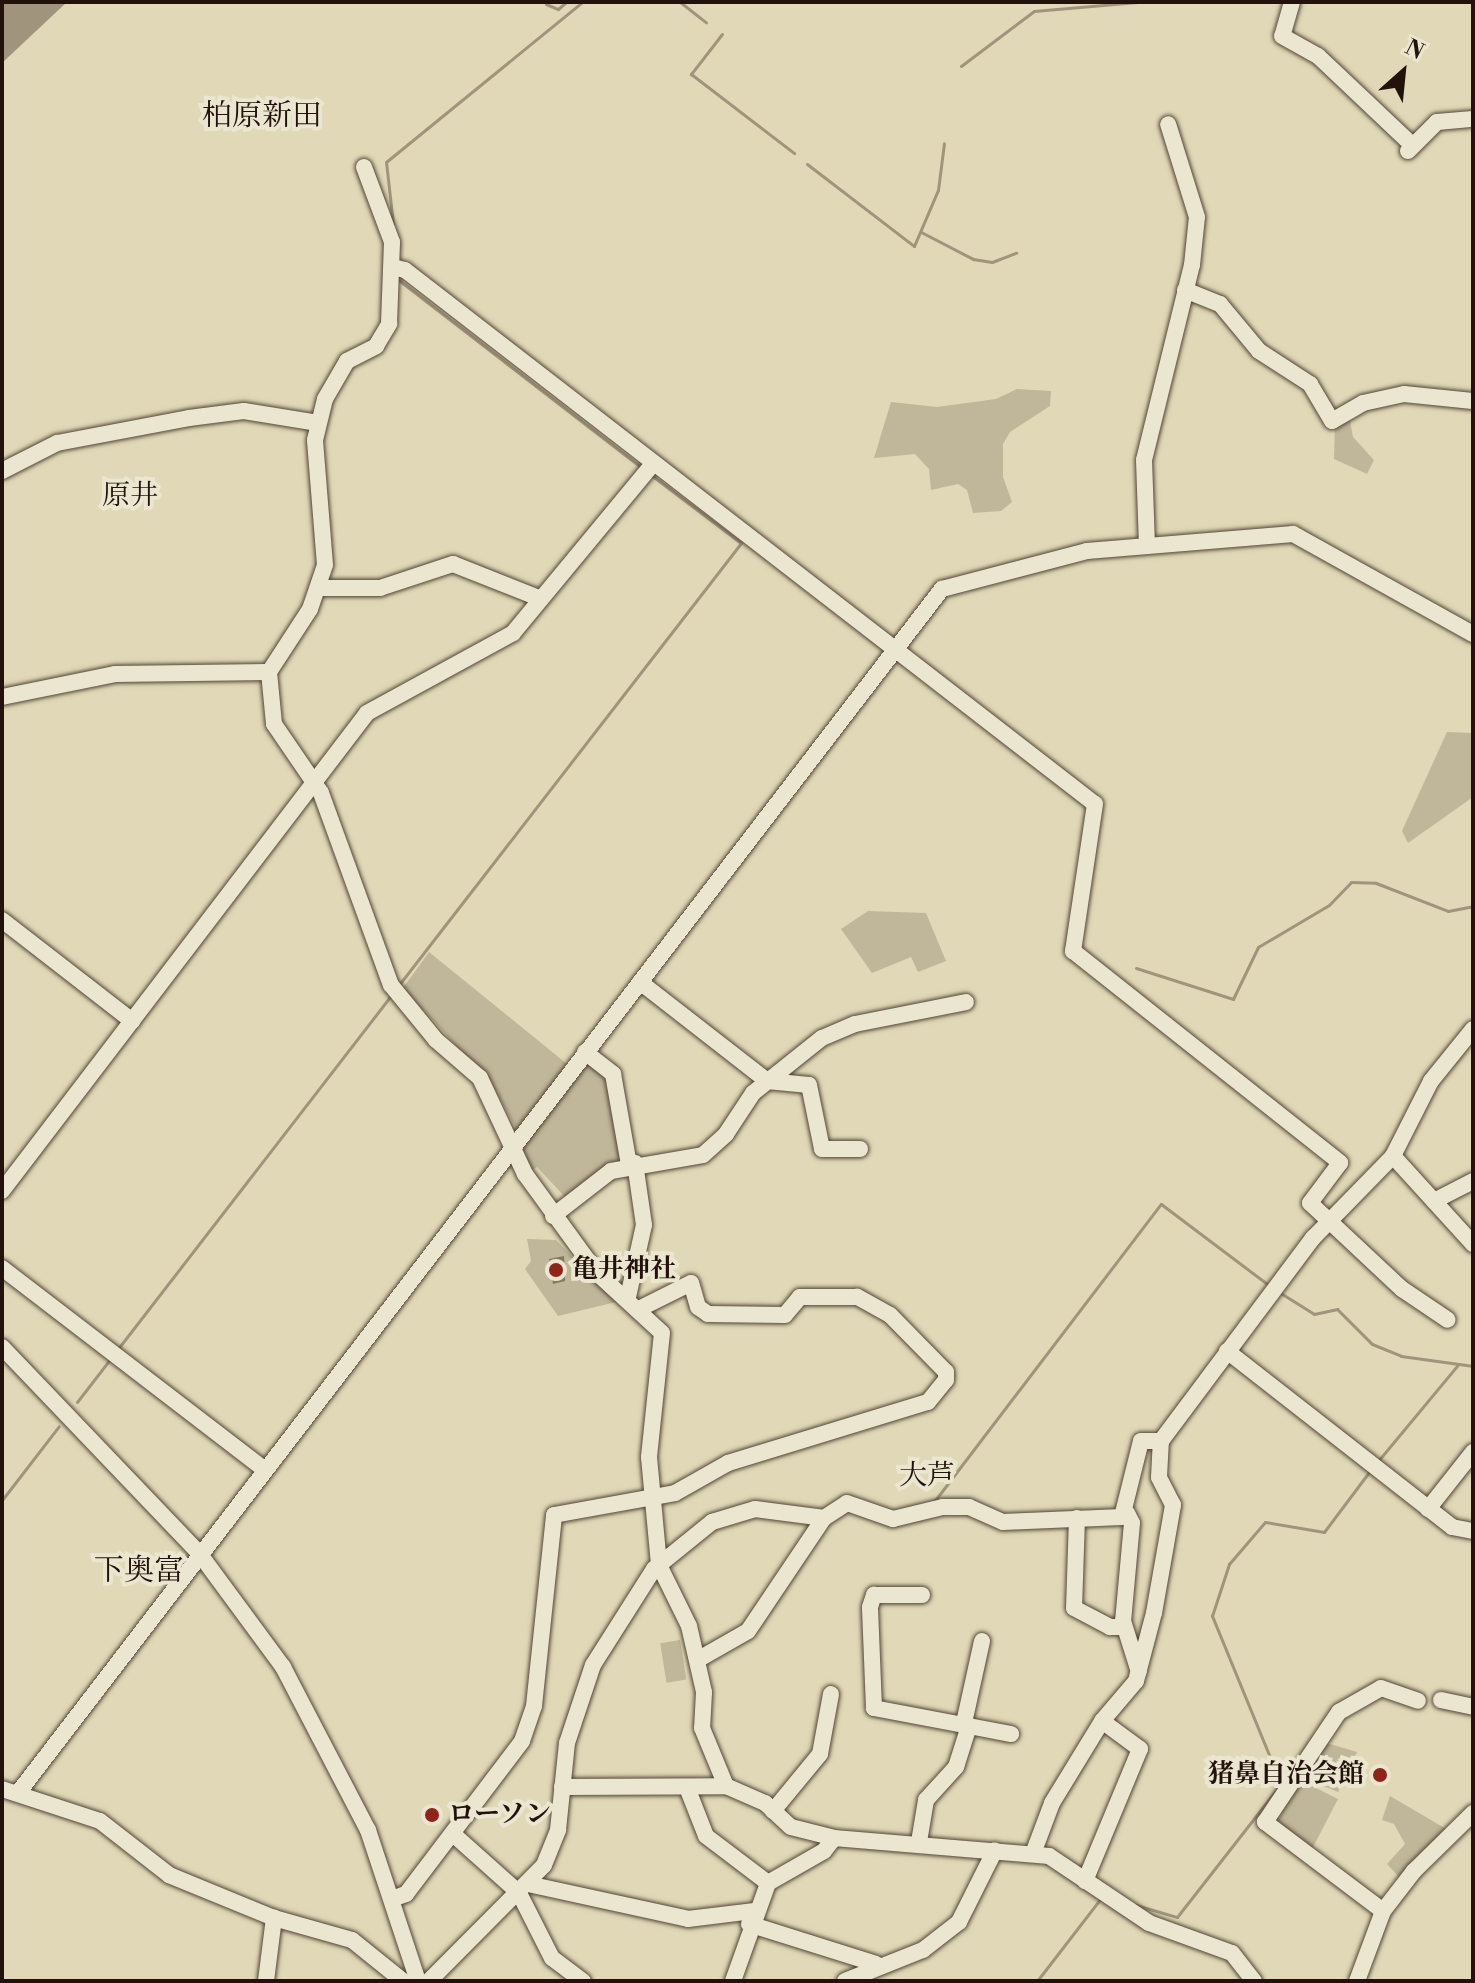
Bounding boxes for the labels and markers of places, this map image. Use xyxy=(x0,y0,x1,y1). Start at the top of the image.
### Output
place label: 亀井神社 xyxy=(572,1254,676,1286)
marker: 亀井神社 xyxy=(547,1261,565,1279)
place label: 猪鼻自治会館 xyxy=(1208,1759,1364,1791)
marker: 猪鼻自治会館 xyxy=(1371,1766,1389,1784)
place label: ローソン xyxy=(448,1799,552,1831)
marker: ローソン xyxy=(423,1806,441,1824)

